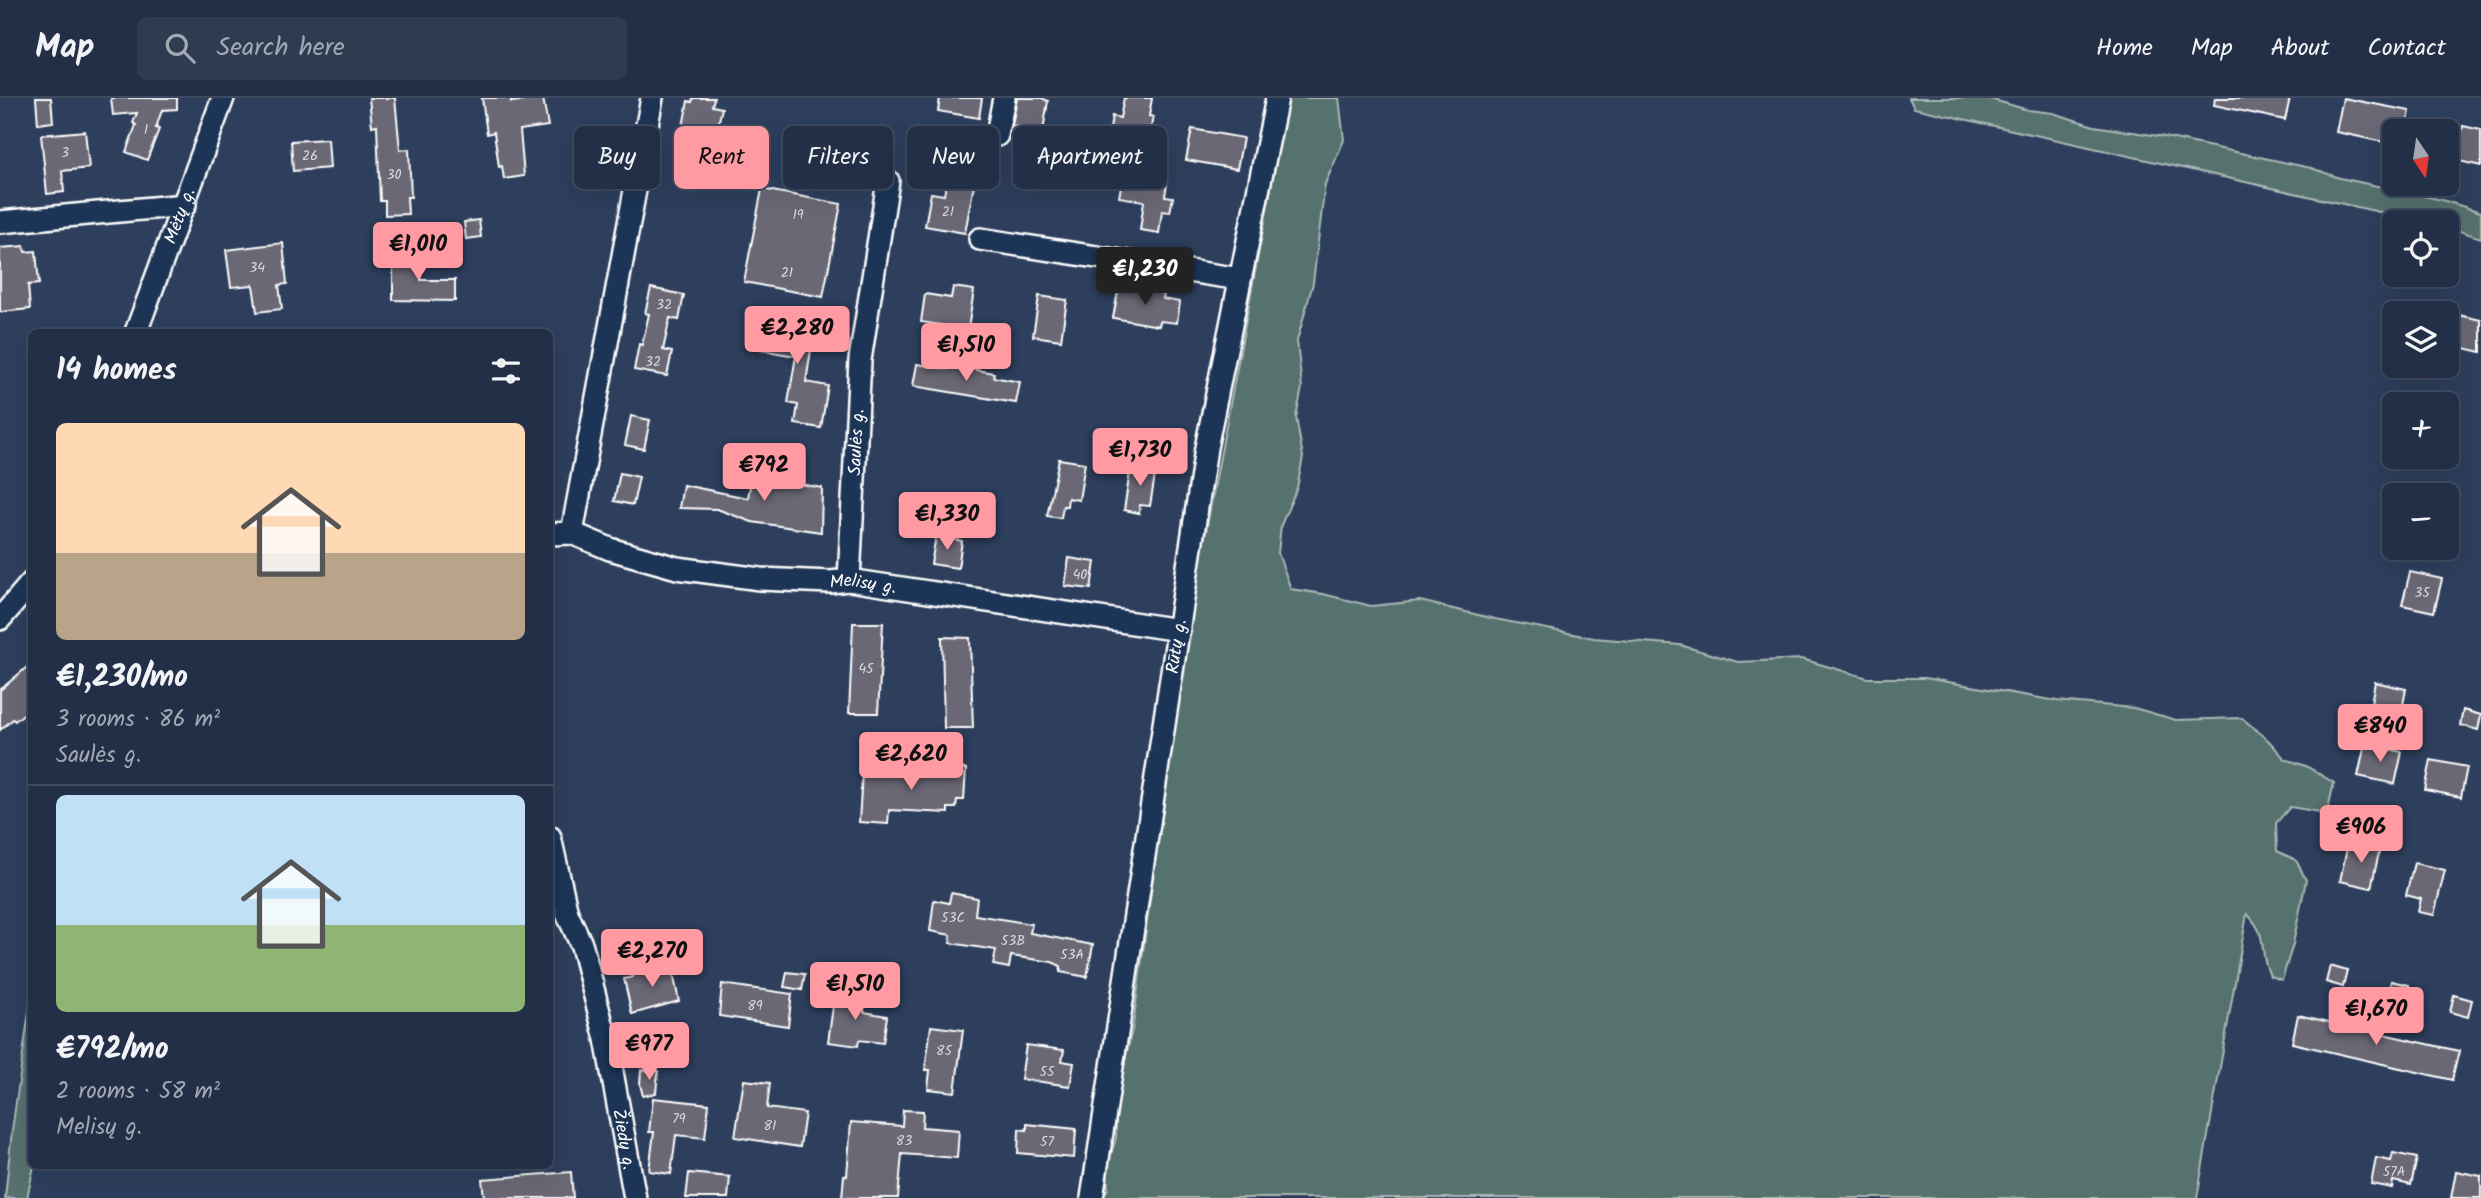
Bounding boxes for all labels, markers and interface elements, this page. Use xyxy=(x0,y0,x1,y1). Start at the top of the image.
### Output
search box xyxy=(137,17,627,80)
text: Map xyxy=(35,22,95,75)
text: Search here xyxy=(217,27,345,69)
icon: search xyxy=(161,29,199,67)
text: Home xyxy=(2096,29,2153,68)
text: Map xyxy=(2191,29,2233,68)
text: About xyxy=(2271,29,2329,68)
text: Contact xyxy=(2367,29,2446,68)
house number: 1 xyxy=(144,119,148,141)
north arrow xyxy=(2382,119,2459,196)
map controls xyxy=(2382,119,2459,560)
chip: Buy xyxy=(574,126,660,189)
chip: Rent xyxy=(674,126,769,189)
chip: Filters xyxy=(783,126,893,189)
chip: New xyxy=(907,126,999,189)
chip: Apartment xyxy=(1013,126,1167,189)
house number: 3 xyxy=(61,142,69,164)
house number: 26 xyxy=(302,145,318,167)
house number: 30 xyxy=(387,164,402,186)
street label: Mėtų g. xyxy=(157,184,204,248)
house number: 21 xyxy=(942,201,954,223)
house number: 19 xyxy=(792,204,804,226)
button: locate xyxy=(2382,210,2459,287)
pin: €1,010 xyxy=(361,222,475,282)
text: €1,010 xyxy=(389,227,447,263)
pin: €1,230 xyxy=(1088,248,1202,307)
text: €1,230 xyxy=(1112,252,1178,288)
house number: 34 xyxy=(249,257,265,279)
house number: 21 xyxy=(781,262,793,284)
house number: 32 xyxy=(656,294,672,316)
button: layers xyxy=(2382,301,2459,378)
pin: €2,280 xyxy=(740,306,854,366)
text: €2,280 xyxy=(761,311,833,347)
pin: €1,510 xyxy=(909,324,1023,383)
text: €1,510 xyxy=(937,328,995,364)
text: 14 homes xyxy=(56,347,177,395)
house number: 32 xyxy=(645,351,661,373)
icon: filters xyxy=(487,352,525,390)
button: + xyxy=(2382,392,2459,469)
street label: Saulės g. xyxy=(841,408,874,476)
pin: €1,730 xyxy=(1083,428,1197,488)
text: €1,730 xyxy=(1109,433,1171,469)
pin: €792 xyxy=(723,444,805,503)
text: €792 xyxy=(739,448,789,484)
icon: home xyxy=(228,469,354,595)
button: − xyxy=(2382,483,2459,560)
pin: €1,330 xyxy=(890,492,1004,552)
text: €1,330 xyxy=(915,497,979,533)
house number: 40 xyxy=(1073,564,1087,586)
street label: Melisų g. xyxy=(828,567,898,603)
house number: 35 xyxy=(2414,582,2431,604)
street label: Rūtų g. xyxy=(1159,617,1196,676)
text: €1,230/mo xyxy=(56,654,188,702)
house number: 45 xyxy=(858,658,875,680)
text: 3 rooms · 86 m² xyxy=(56,702,220,738)
pin: €840 xyxy=(2339,704,2421,764)
text: €840 xyxy=(2354,709,2406,745)
pin: €2,620 xyxy=(854,732,968,792)
text: €2,620 xyxy=(875,737,947,773)
text: Saulės g. xyxy=(56,738,141,774)
pin: €906 xyxy=(2320,806,2402,865)
text: €906 xyxy=(2336,810,2386,846)
icon: home xyxy=(228,841,354,967)
house number: 53C xyxy=(941,907,965,929)
pin: €2,270 xyxy=(595,930,709,989)
house number: 53B xyxy=(1001,930,1025,952)
text: €2,270 xyxy=(617,934,687,970)
house number: 53A xyxy=(1060,944,1084,966)
pin: €1,510 xyxy=(798,962,912,1022)
text: €1,510 xyxy=(826,967,884,1003)
pin: €1,670 xyxy=(2319,988,2433,1047)
text: €1,670 xyxy=(2345,992,2407,1028)
house number: 89 xyxy=(747,995,763,1017)
pin: €977 xyxy=(608,1023,690,1082)
text: €792/mo xyxy=(56,1026,169,1074)
text: €977 xyxy=(625,1027,673,1063)
house number: 85 xyxy=(936,1040,953,1062)
house number: 55 xyxy=(1039,1061,1056,1083)
text: 2 rooms · 58 m² xyxy=(56,1074,220,1110)
street label: Žiedų g. xyxy=(603,1107,643,1172)
house number: 79 xyxy=(672,1108,686,1130)
text: Melisų g. xyxy=(56,1110,142,1146)
house number: 81 xyxy=(764,1115,776,1137)
house number: 83 xyxy=(896,1130,912,1152)
house number: 57 xyxy=(1040,1131,1055,1153)
house number: 57A xyxy=(2383,1161,2405,1183)

